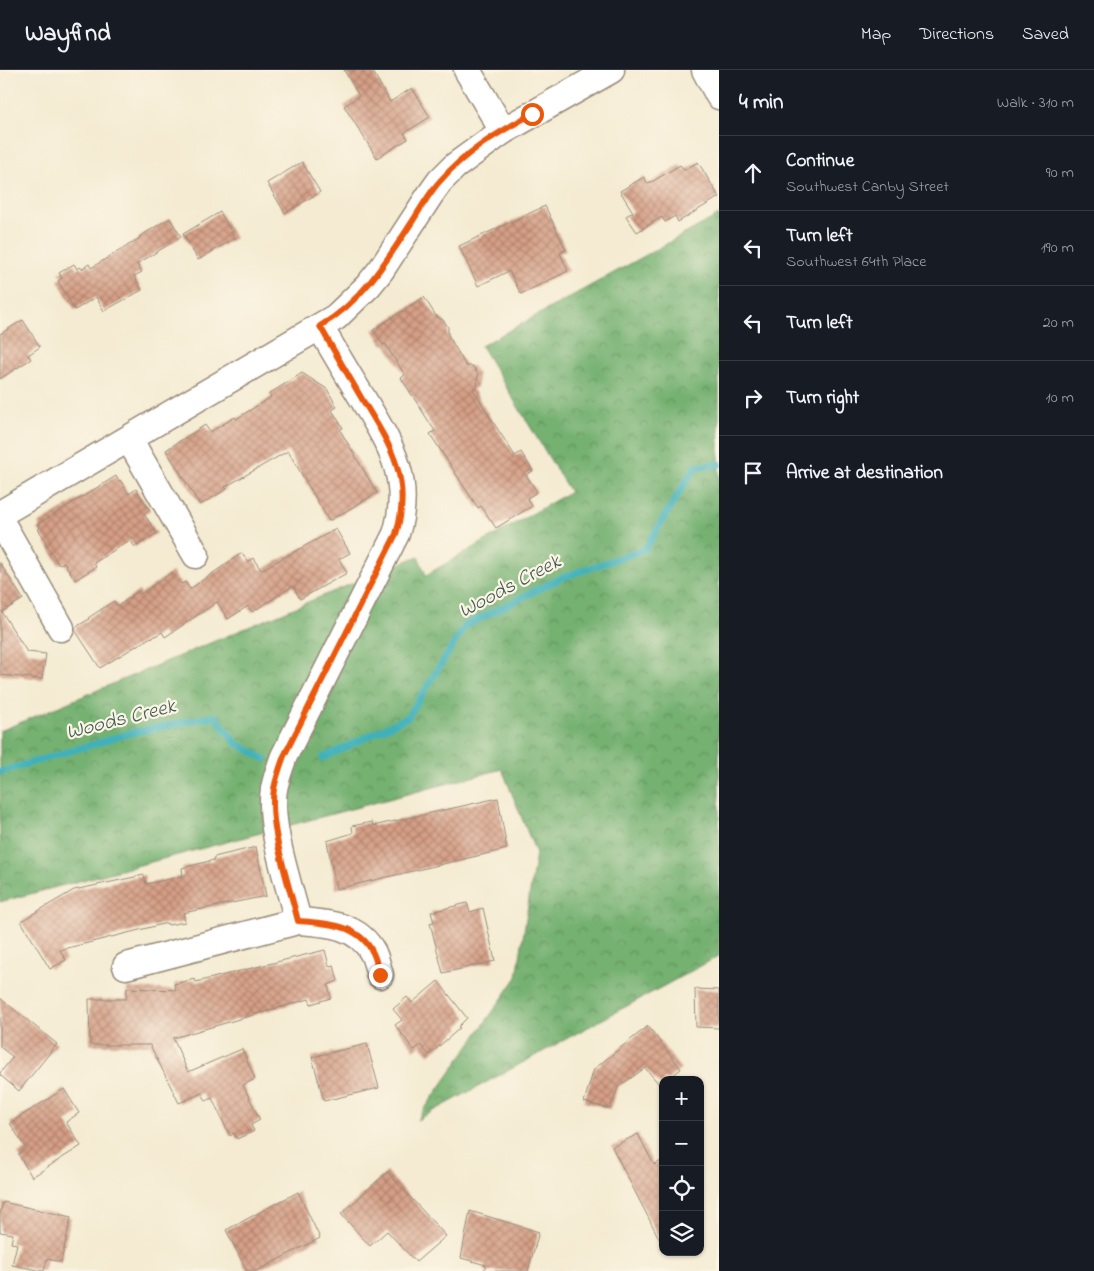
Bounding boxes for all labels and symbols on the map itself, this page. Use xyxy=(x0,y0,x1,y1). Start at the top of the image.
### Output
route start xyxy=(521,103,544,126)
water label: Woods Creek xyxy=(454,547,567,627)
water label: Woods Creek xyxy=(63,692,180,748)
route end xyxy=(369,964,392,987)

